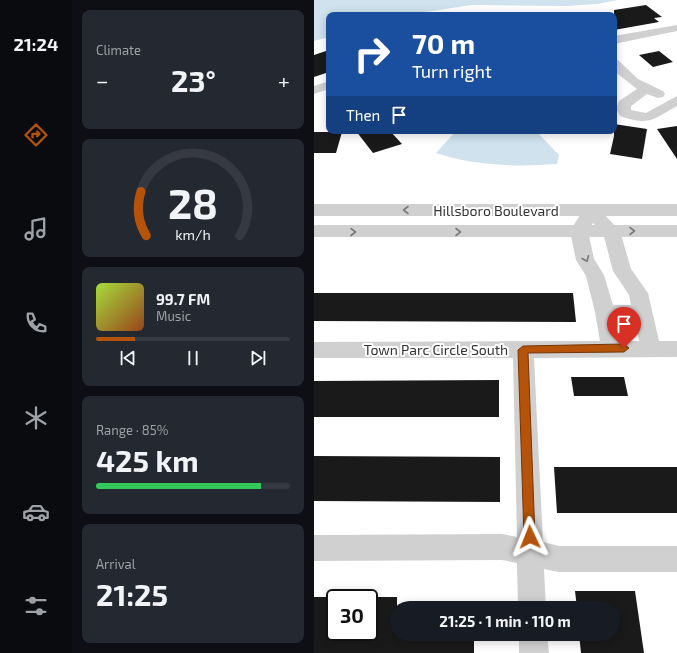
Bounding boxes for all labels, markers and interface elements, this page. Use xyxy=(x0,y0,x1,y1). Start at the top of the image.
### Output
text: 70 m xyxy=(412,26,475,60)
icon: right xyxy=(346,28,398,80)
text: 21:24 xyxy=(14,33,58,55)
text: Climate xyxy=(96,42,141,58)
text: Turn right xyxy=(412,60,492,82)
text: 23° xyxy=(171,62,216,98)
text: − xyxy=(96,67,109,93)
text: + xyxy=(278,67,290,93)
icon: arrive xyxy=(388,104,410,126)
text: Then xyxy=(346,106,380,124)
icon: directions xyxy=(22,121,50,149)
text: 28 xyxy=(168,177,218,227)
street label: Hillsboro Boulevard xyxy=(433,202,559,219)
one-way arrow xyxy=(403,206,409,214)
icon: music xyxy=(22,215,50,243)
text: km/h xyxy=(175,225,211,242)
one-way arrow xyxy=(629,227,635,235)
one-way arrow xyxy=(350,228,356,236)
one-way arrow xyxy=(455,228,461,236)
one-way arrow xyxy=(581,255,589,263)
text: 99.7 FM xyxy=(156,290,210,308)
pin xyxy=(607,307,641,348)
text: Music xyxy=(156,308,191,324)
icon: phone xyxy=(22,309,50,337)
icon: arrive xyxy=(613,313,635,335)
street label: Town Parc Circle South xyxy=(364,341,508,358)
icon: previous xyxy=(117,347,139,369)
icon: pause xyxy=(182,347,204,369)
icon: next xyxy=(247,347,269,369)
icon: climate xyxy=(22,404,50,432)
text: Range · 85% xyxy=(96,422,168,438)
text: 425 km xyxy=(96,442,199,478)
icon: car xyxy=(22,498,50,526)
position arrow xyxy=(509,516,551,558)
text: Arrival xyxy=(96,556,136,572)
text: 21:25 xyxy=(96,576,168,612)
speed limit sign: 30 xyxy=(326,589,378,641)
icon: filters xyxy=(22,592,50,620)
text: 21:25 · 1 min · 110 m xyxy=(439,612,571,630)

